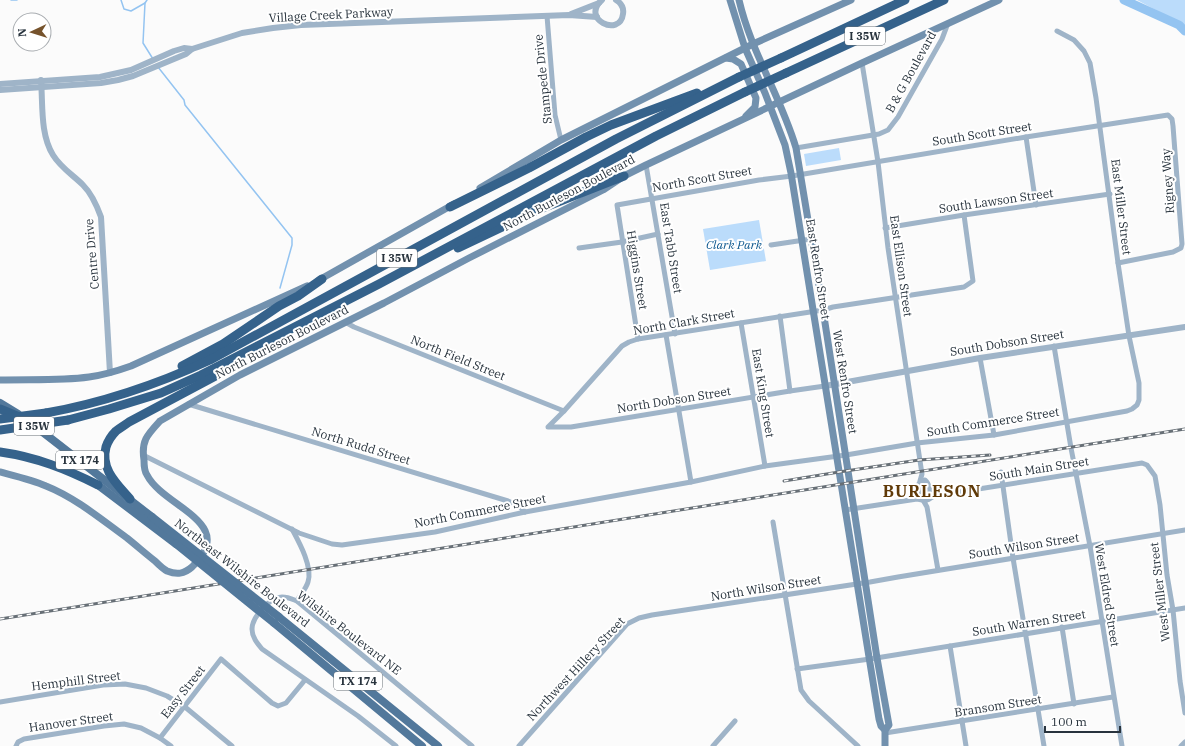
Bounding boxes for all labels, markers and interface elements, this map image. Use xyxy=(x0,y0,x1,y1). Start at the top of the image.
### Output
street label: Village Creek Parkway xyxy=(268,4,394,25)
north arrow xyxy=(12,12,52,52)
road number: I 35W xyxy=(845,27,885,45)
text: N xyxy=(15,28,29,38)
street label: B & G Boulevard xyxy=(882,28,939,115)
street label: Stampede Drive xyxy=(530,33,555,125)
street label: South Scott Street xyxy=(931,118,1033,149)
street label: Rigney Way xyxy=(1158,147,1177,214)
street label: North Burleson Boulevard xyxy=(500,151,637,234)
street label: East Miller Street xyxy=(1108,158,1135,256)
street label: North Scott Street xyxy=(651,162,753,195)
street label: South Lawson Street xyxy=(938,185,1054,216)
street label: East Tabb Street xyxy=(657,201,686,294)
street label: East Ellison Street xyxy=(887,214,916,318)
street label: Centre Drive xyxy=(81,218,102,290)
street label: East Renfro Street xyxy=(803,218,834,320)
street label: Higgins Street xyxy=(624,229,651,311)
park label: Clark Park xyxy=(706,237,763,252)
road number: I 35W xyxy=(377,249,417,267)
street label: North Burleson Boulevard xyxy=(213,301,351,382)
street label: North Clark Street xyxy=(632,305,736,338)
street label: South Dobson Street xyxy=(949,326,1065,359)
street label: West Renfro Street xyxy=(830,329,861,435)
street label: North Field Street xyxy=(409,332,508,383)
street label: East King Street xyxy=(749,347,778,439)
street label: North Dobson Street xyxy=(616,383,732,416)
street label: South Commerce Street xyxy=(926,404,1060,439)
road number: I 35W xyxy=(14,417,54,435)
street label: North Rudd Street xyxy=(310,423,412,468)
road number: TX 174 xyxy=(56,451,104,469)
street label: South Main Street xyxy=(988,453,1090,484)
district label: BURLESON xyxy=(883,481,981,501)
street label: North Commerce Street xyxy=(413,490,547,531)
street label: Northeast Wilshire Boulevard xyxy=(172,515,313,630)
street label: South Wilson Street xyxy=(968,529,1080,562)
street label: West Eldred Street xyxy=(1092,542,1123,648)
street label: West Miller Street xyxy=(1146,542,1173,643)
street label: North Wilson Street xyxy=(710,571,822,604)
street label: Wilshire Boulevard NE xyxy=(294,587,404,678)
street label: South Warren Street xyxy=(971,606,1087,639)
street label: Northwest Hillery Street xyxy=(523,613,628,724)
street label: Easy Street xyxy=(157,662,208,721)
street label: Hemphill Street xyxy=(31,668,121,693)
road number: TX 174 xyxy=(334,672,382,690)
street label: Bransom Street xyxy=(953,691,1043,720)
street label: Hanover Street xyxy=(28,708,114,735)
scale bar xyxy=(1045,708,1120,734)
text: 100 m xyxy=(1051,714,1087,729)

